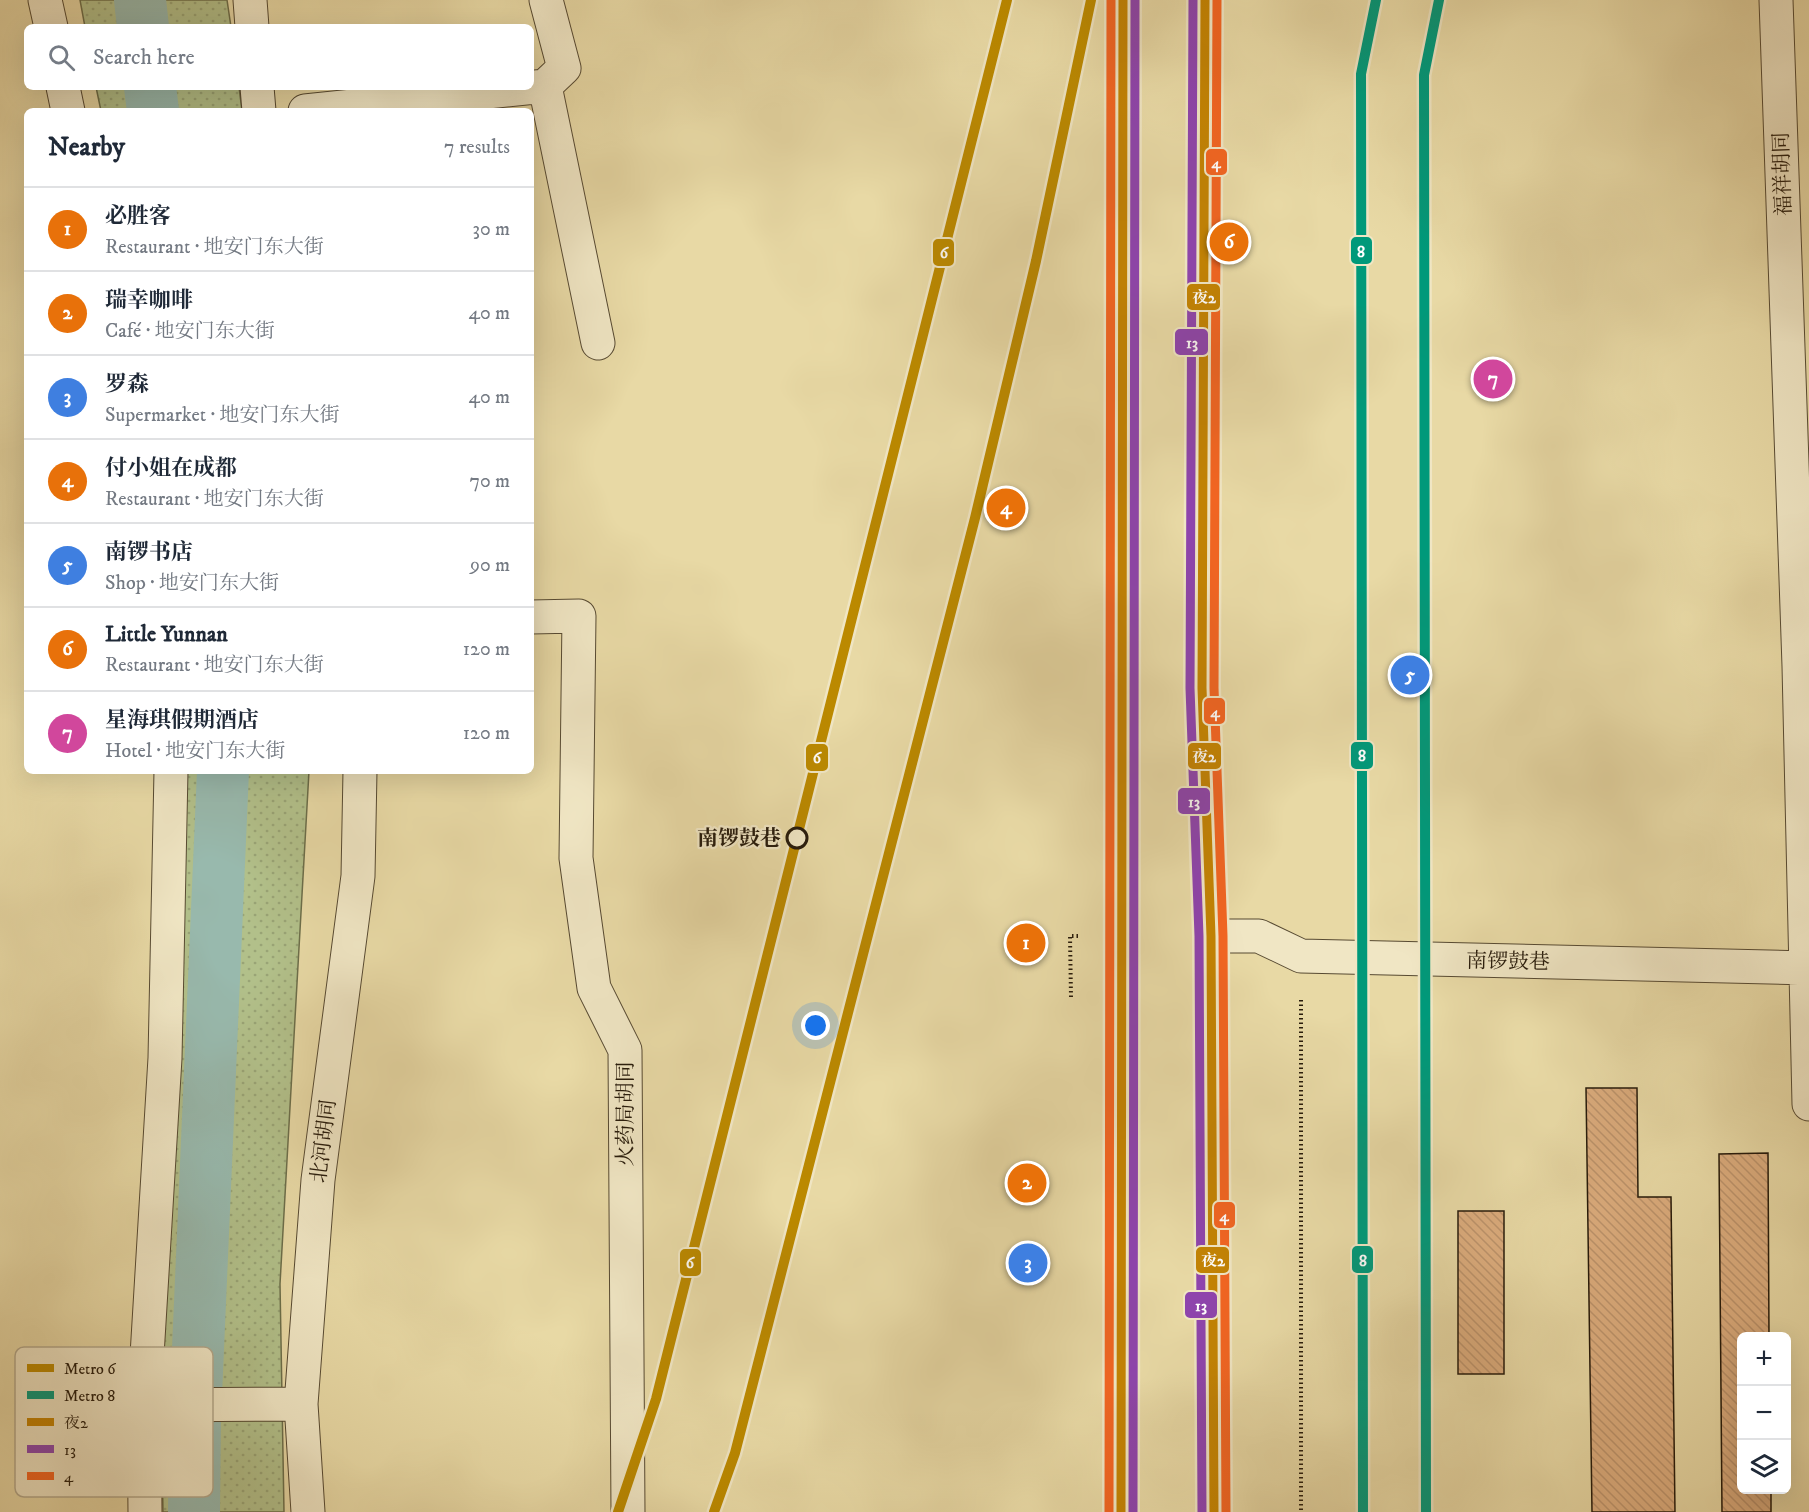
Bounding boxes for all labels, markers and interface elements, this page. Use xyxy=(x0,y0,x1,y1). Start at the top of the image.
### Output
search box xyxy=(24,24,534,90)
icon: search xyxy=(45,41,78,74)
text: Search here xyxy=(93,44,195,71)
text: Nearby xyxy=(48,131,125,164)
street label: 福祥胡同 xyxy=(1769,132,1797,216)
text: 7 results xyxy=(444,135,510,160)
line badge: 4 xyxy=(1205,148,1228,176)
text: 4 xyxy=(1210,153,1221,173)
text: 必胜客 xyxy=(105,203,171,230)
text: 1 xyxy=(64,217,71,242)
text: 30 m xyxy=(472,217,510,242)
pin: 6 xyxy=(1210,220,1248,264)
text: Restaurant · 地安门东大街 xyxy=(105,235,324,260)
line badge: 8 xyxy=(1350,236,1373,265)
line badge: 6 xyxy=(932,238,955,267)
text: 8 xyxy=(1357,242,1365,262)
text: 6 xyxy=(940,243,950,263)
line badge: 夜2 xyxy=(1186,283,1221,311)
text: 瑞幸咖啡 xyxy=(105,287,193,314)
text: 夜2 xyxy=(1192,288,1217,308)
text: 2 xyxy=(63,301,72,326)
text: 40 m xyxy=(468,301,510,326)
text: Café · 地安门东大街 xyxy=(105,319,275,344)
line badge: 13 xyxy=(1174,328,1209,356)
text: 13 xyxy=(1186,333,1198,353)
pin: 7 xyxy=(1474,356,1512,401)
text: 罗森 xyxy=(105,371,149,398)
text: 3 xyxy=(64,385,71,410)
text: 40 m xyxy=(468,385,510,410)
text: Supermarket · 地安门东大街 xyxy=(105,403,340,428)
text: 付小姐在成都 xyxy=(105,455,237,482)
text: 4 xyxy=(62,469,73,494)
text: 70 m xyxy=(469,469,510,494)
pin: 4 xyxy=(986,486,1026,530)
text: Restaurant · 地安门东大街 xyxy=(105,487,324,512)
text: 南锣书店 xyxy=(105,539,193,566)
text: 5 xyxy=(63,553,72,578)
text: 90 m xyxy=(470,553,510,578)
text: Shop · 地安门东大街 xyxy=(105,571,279,596)
text: Little Yunnan xyxy=(105,621,228,648)
text: 6 xyxy=(62,637,73,662)
text: 120 m xyxy=(463,637,510,662)
pin: 5 xyxy=(1390,652,1430,698)
text: Restaurant · 地安门东大街 xyxy=(105,653,324,678)
line badge: 4 xyxy=(1203,697,1226,725)
text: 4 xyxy=(1209,702,1220,722)
text: 星海琪假期酒店 xyxy=(105,707,259,734)
text: 7 xyxy=(62,721,73,746)
text: 120 m xyxy=(463,721,510,746)
text: Hotel · 地安门东大街 xyxy=(105,739,285,764)
line badge: 8 xyxy=(1350,741,1374,770)
line badge: 夜2 xyxy=(1187,742,1222,770)
line badge: 6 xyxy=(805,743,829,772)
text: 8 xyxy=(1358,746,1366,766)
text: 夜2 xyxy=(1192,747,1217,767)
text: 6 xyxy=(813,748,823,768)
line badge: 13 xyxy=(1177,787,1211,815)
text: 13 xyxy=(1188,792,1200,812)
place label: 南锣鼓巷 xyxy=(697,826,781,852)
marker: 南锣鼓巷 xyxy=(786,827,808,849)
pin: 1 xyxy=(1006,920,1046,966)
street label: 南锣鼓巷 xyxy=(1466,948,1550,976)
your location xyxy=(801,1011,830,1040)
street label: 火药局胡同 xyxy=(613,1062,639,1167)
street label: 北河胡同 xyxy=(306,1098,342,1184)
pin: 2 xyxy=(1008,1160,1046,1206)
line badge: 4 xyxy=(1213,1201,1236,1229)
text: 4 xyxy=(1218,1206,1229,1226)
pin: 3 xyxy=(1008,1240,1048,1286)
line badge: 8 xyxy=(1351,1245,1374,1274)
line badge: 夜2 xyxy=(1195,1246,1230,1274)
line badge: 6 xyxy=(679,1248,702,1277)
text: 夜2 xyxy=(1201,1251,1226,1271)
text: 8 xyxy=(1359,1251,1367,1271)
text: 6 xyxy=(686,1253,696,1273)
line badge: 13 xyxy=(1184,1291,1218,1319)
text: 13 xyxy=(1195,1296,1207,1316)
map controls xyxy=(1737,1332,1791,1494)
button: + xyxy=(1737,1332,1791,1386)
legend xyxy=(15,1347,213,1497)
text: Metro 6 xyxy=(64,1359,116,1379)
text: Metro 8 xyxy=(64,1386,115,1406)
button: − xyxy=(1737,1386,1791,1440)
text: 夜2 xyxy=(64,1413,88,1433)
text: 13 xyxy=(64,1440,76,1460)
button: layers xyxy=(1737,1440,1791,1494)
text: 4 xyxy=(64,1467,74,1487)

